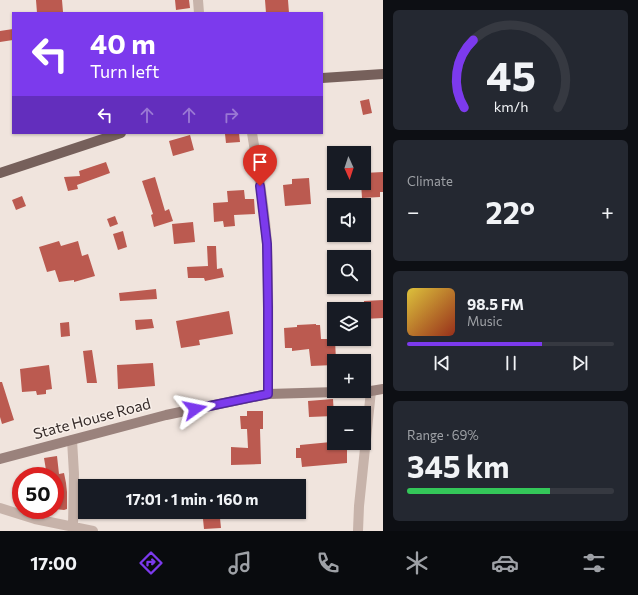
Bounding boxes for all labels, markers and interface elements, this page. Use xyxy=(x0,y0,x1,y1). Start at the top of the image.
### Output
text: 40 m xyxy=(90,26,156,60)
icon: left xyxy=(24,28,76,80)
text: 45 xyxy=(486,49,535,100)
text: Turn left xyxy=(90,60,159,82)
text: km/h xyxy=(493,97,528,115)
icon: left xyxy=(94,104,116,126)
icon: ahead xyxy=(136,104,158,126)
icon: ahead xyxy=(178,104,200,126)
icon: right xyxy=(220,104,242,126)
pin xyxy=(243,145,277,186)
north arrow xyxy=(327,146,371,190)
map controls xyxy=(327,146,371,450)
icon: arrive xyxy=(249,151,271,173)
text: Climate xyxy=(407,173,453,189)
text: 22° xyxy=(486,193,535,230)
button: sound xyxy=(327,198,371,242)
text: − xyxy=(407,198,420,225)
text: + xyxy=(601,198,614,225)
button: search xyxy=(327,250,371,294)
text: 98.5 FM xyxy=(467,295,524,313)
button: layers xyxy=(327,302,371,346)
text: Music xyxy=(467,313,502,329)
icon: previous xyxy=(431,352,453,374)
icon: pause xyxy=(500,352,522,374)
icon: next xyxy=(569,352,591,374)
button: + xyxy=(327,354,371,398)
position arrow xyxy=(174,388,216,430)
street label: State House Road xyxy=(31,394,152,442)
button: − xyxy=(327,406,371,450)
text: Range · 69% xyxy=(407,427,479,443)
text: 345 km xyxy=(407,447,510,484)
speed limit sign: 50 xyxy=(12,467,64,519)
text: 17:01 · 1 min · 160 m xyxy=(126,490,258,508)
icon: directions xyxy=(137,549,165,577)
icon: music xyxy=(226,549,254,577)
icon: phone xyxy=(314,549,342,577)
icon: climate xyxy=(403,549,431,577)
icon: car xyxy=(491,549,519,577)
icon: filters xyxy=(580,549,608,577)
text: 17:00 xyxy=(30,552,77,574)

